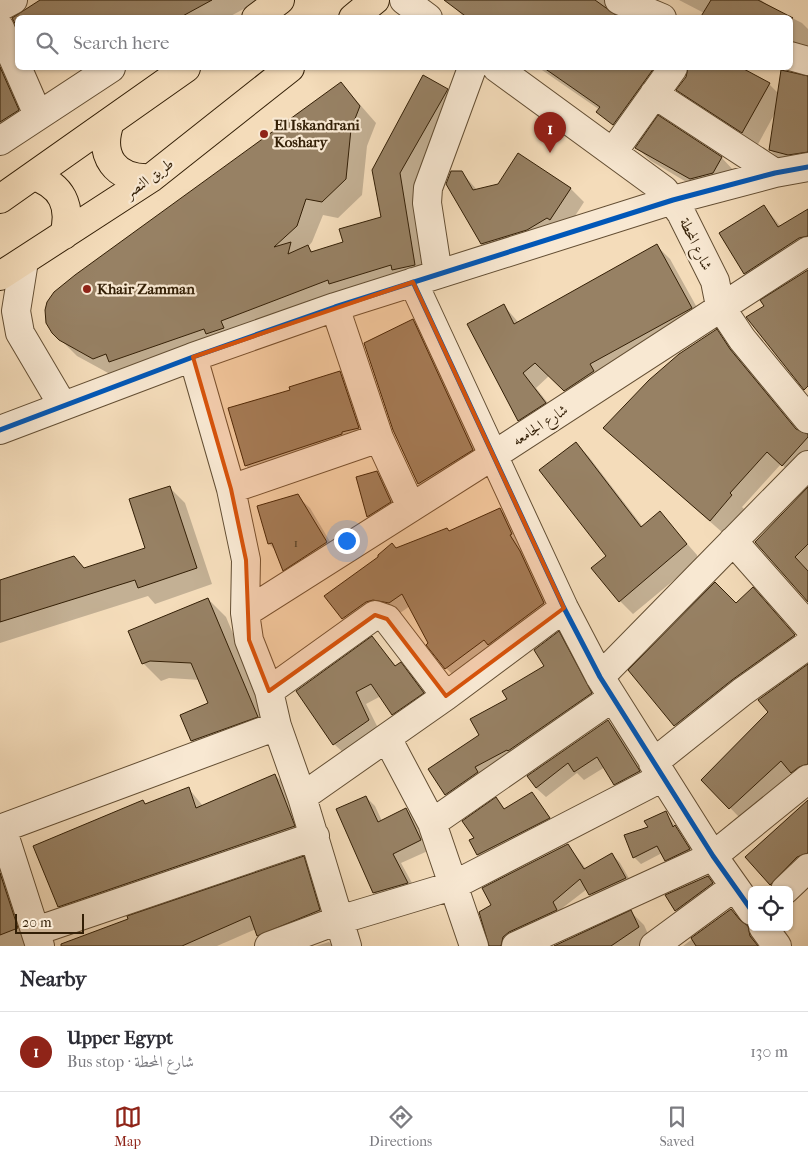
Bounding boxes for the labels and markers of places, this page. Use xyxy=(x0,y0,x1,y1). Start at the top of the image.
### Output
pin: 1 xyxy=(534,112,566,153)
place label: El Iskandrani Koshary xyxy=(274,116,360,151)
marker: El Iskandrani Koshary xyxy=(258,128,270,140)
place label: Khair Zamman xyxy=(97,280,195,298)
marker: Khair Zamman xyxy=(81,283,93,295)

